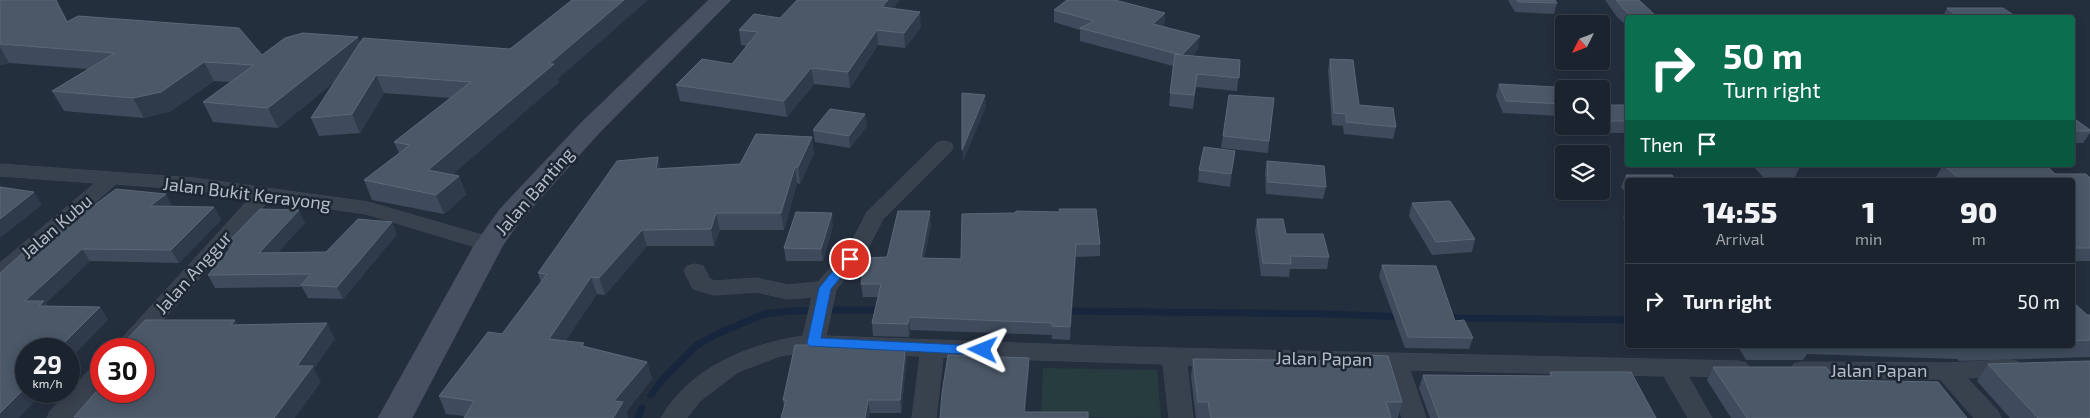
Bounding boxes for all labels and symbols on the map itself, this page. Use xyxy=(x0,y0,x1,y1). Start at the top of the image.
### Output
north arrow xyxy=(1555,15,1610,70)
street label: Jalan Banting xyxy=(490,143,578,239)
street label: Jalan Bukit Kerayong xyxy=(162,172,332,214)
street label: Jalan Kubu xyxy=(16,189,96,263)
street label: Jalan Anggur xyxy=(150,226,236,318)
pin xyxy=(829,238,871,280)
position arrow xyxy=(956,323,1008,375)
speed limit sign: 30 xyxy=(90,338,155,403)
street label: Jalan Papan xyxy=(1275,346,1373,370)
street label: Jalan Papan xyxy=(1831,359,1927,381)

